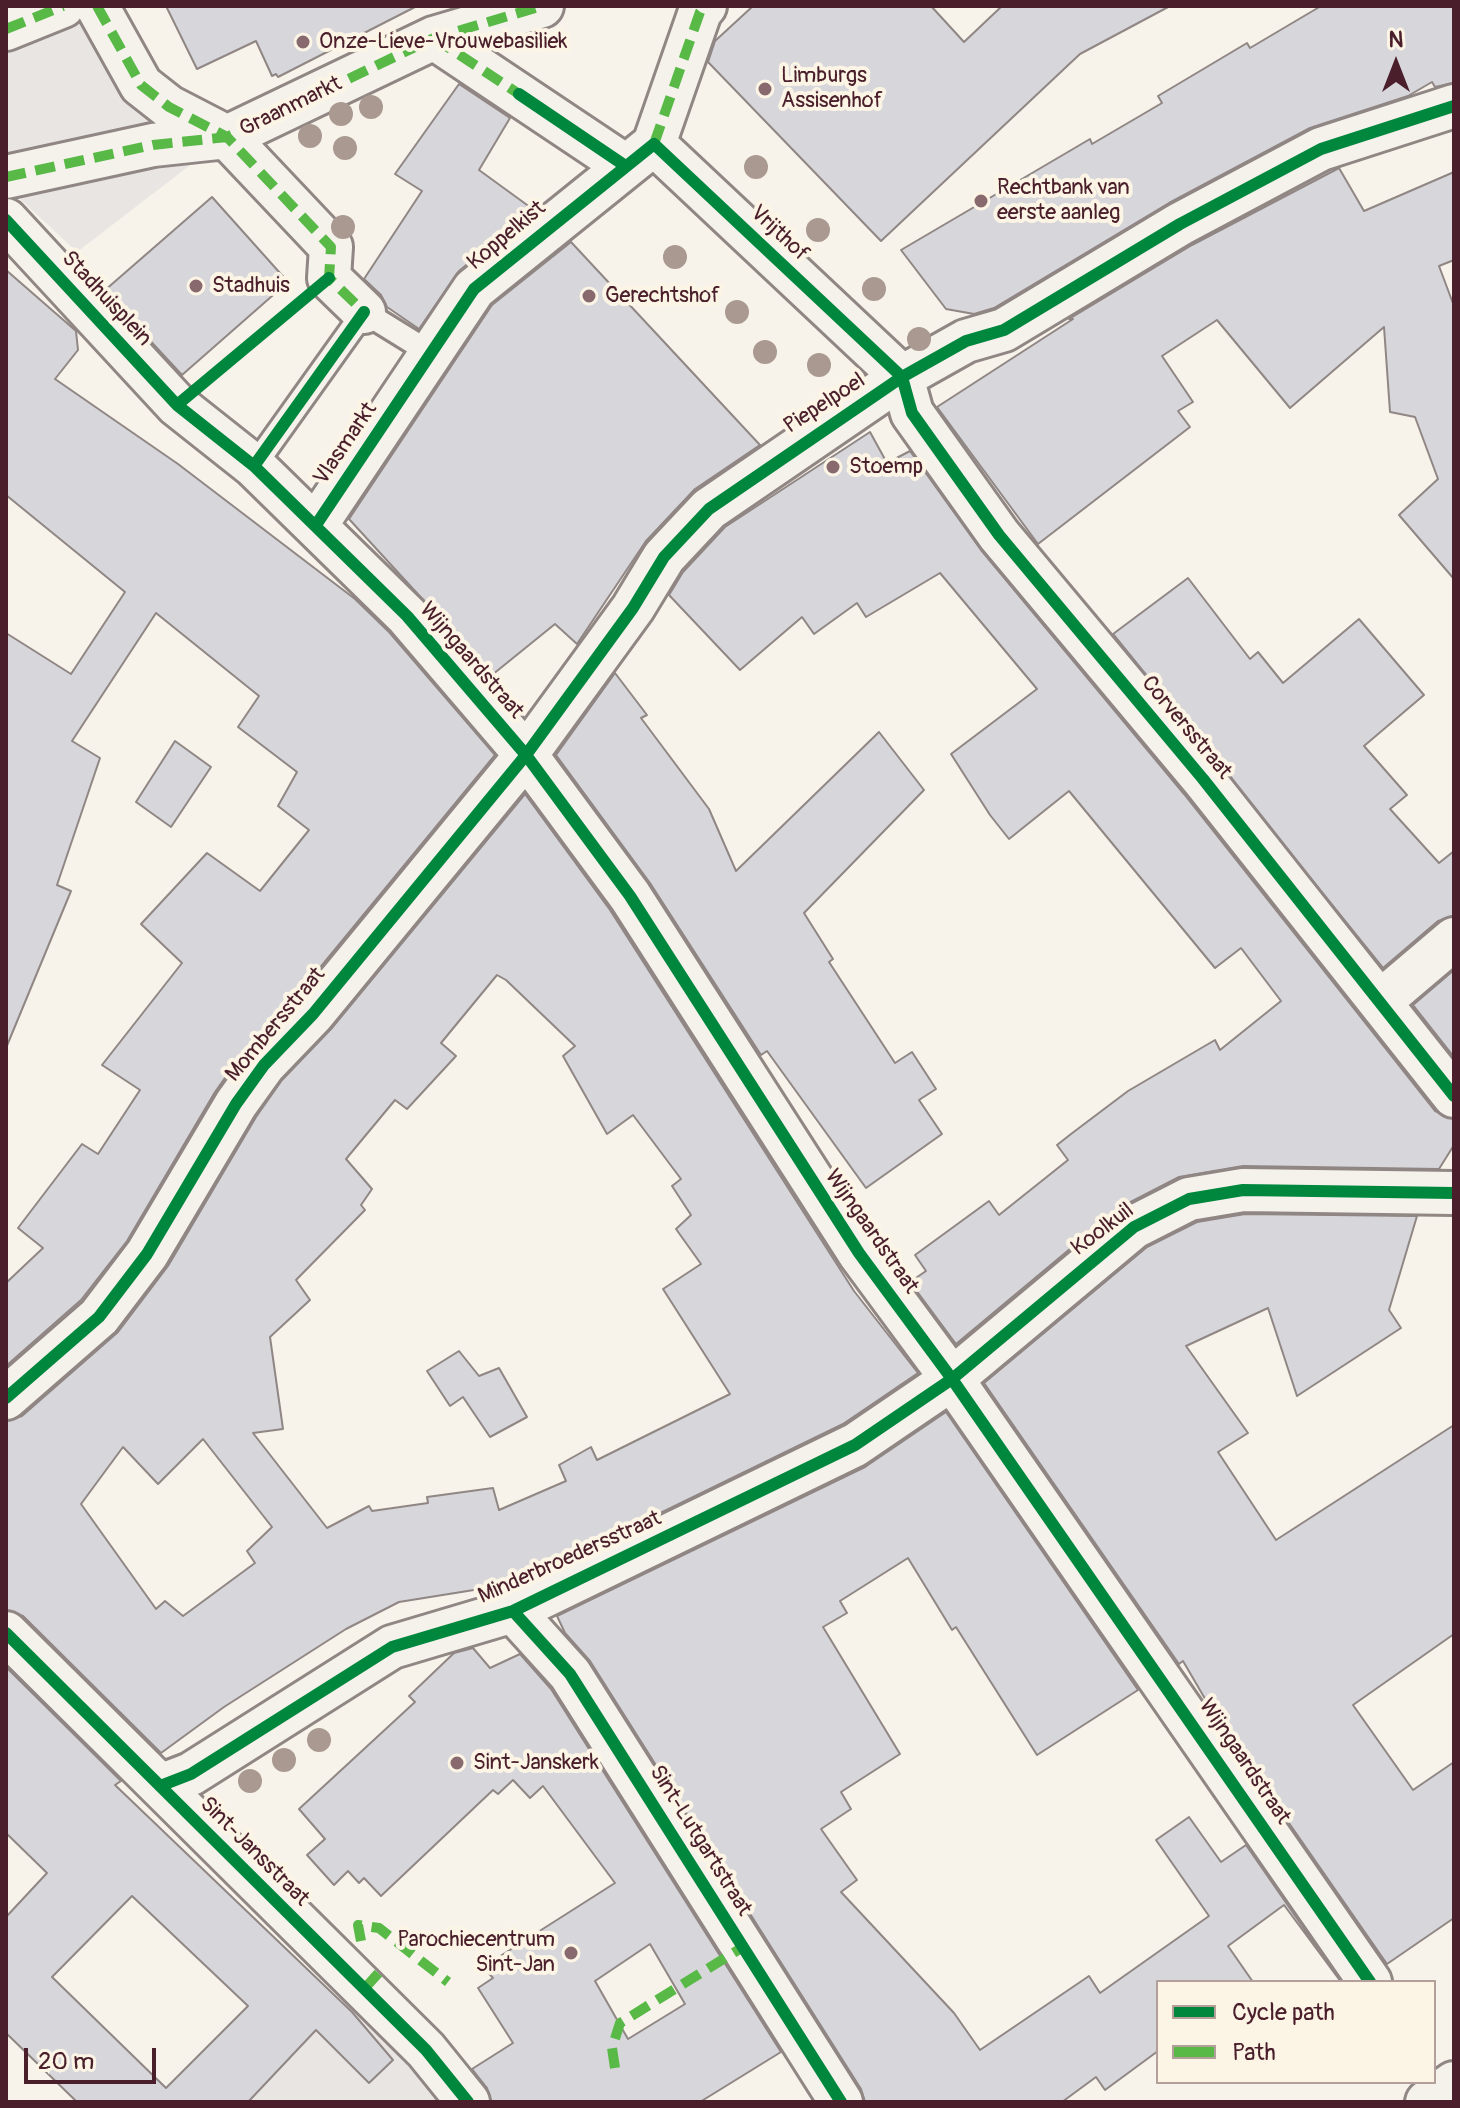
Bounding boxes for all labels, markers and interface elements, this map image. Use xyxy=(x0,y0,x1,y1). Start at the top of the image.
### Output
north arrow xyxy=(1356,24,1436,104)
text: N xyxy=(1389,26,1403,54)
place label: Onze-Lieve-Vrouwebasiliek xyxy=(319,29,568,55)
marker: Onze-Lieve-Vrouwebasiliek xyxy=(294,33,312,51)
place label: Limburgs Assisenhof xyxy=(781,63,883,114)
street label: Graanmarkt xyxy=(236,71,346,143)
marker: Limburgs Assisenhof xyxy=(756,80,774,98)
place label: Rechtbank van eerste aanleg xyxy=(997,175,1130,226)
marker: Rechtbank van eerste aanleg xyxy=(972,192,990,210)
street label: Koppelkist xyxy=(463,196,551,276)
street label: Vrijthof xyxy=(744,200,814,268)
street label: Stadhuisplein xyxy=(55,246,157,352)
place label: Stadhuis xyxy=(212,273,290,299)
marker: Stadhuis xyxy=(187,277,205,295)
place label: Gerechtshof xyxy=(605,283,720,309)
marker: Gerechtshof xyxy=(580,287,598,305)
street label: Piepelpoel xyxy=(779,368,871,440)
street label: Vlasmarkt xyxy=(309,398,383,490)
place label: Stoemp xyxy=(849,454,923,480)
marker: Stoemp xyxy=(824,458,842,476)
street label: Wijngaardstraat xyxy=(413,597,529,725)
street label: Corversstraat xyxy=(1135,671,1237,785)
street label: Mombersstraat xyxy=(221,962,331,1088)
street label: Wijngaardstraat xyxy=(818,1165,924,1299)
street label: Koolkuil xyxy=(1066,1198,1140,1262)
street label: Minderbroedersstraat xyxy=(475,1506,665,1610)
street label: Wijngaardstraat xyxy=(1192,1694,1296,1830)
place label: Sint-Janskerk xyxy=(473,1750,599,1776)
marker: Sint-Janskerk xyxy=(448,1754,466,1772)
street label: Sint-Lutgartstraat xyxy=(643,1761,757,1921)
street label: Sint-Jansstraat xyxy=(194,1792,314,1912)
place label: Parochiecentrum Sint-Jan xyxy=(397,1927,555,1978)
marker: Parochiecentrum Sint-Jan xyxy=(562,1944,580,1962)
legend xyxy=(1156,1980,1436,2084)
text: Cycle path xyxy=(1232,1998,1335,2027)
scale bar xyxy=(28,2032,160,2082)
text: Path xyxy=(1232,2038,1276,2067)
text: 20 m xyxy=(38,2047,94,2076)

